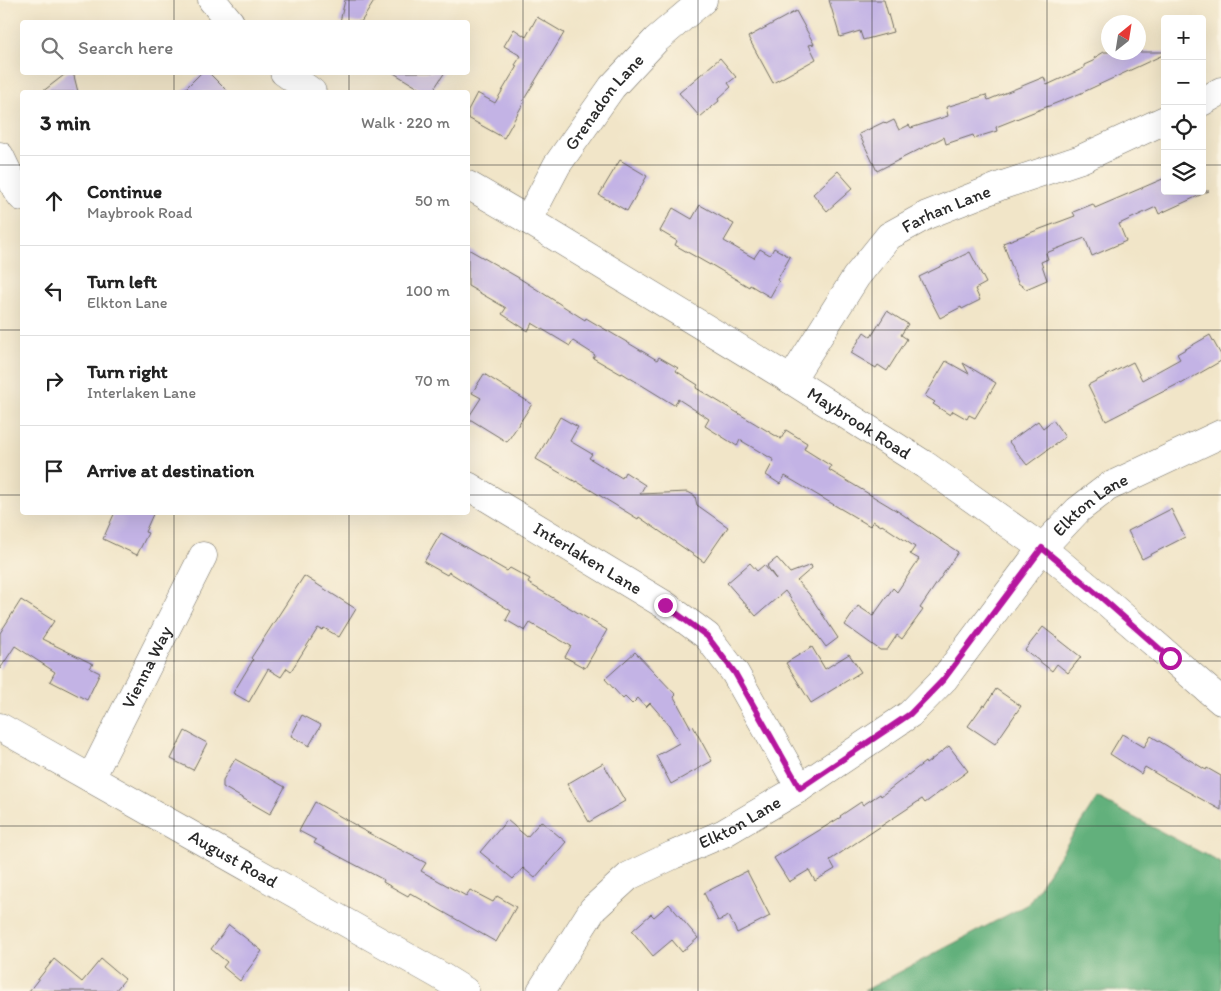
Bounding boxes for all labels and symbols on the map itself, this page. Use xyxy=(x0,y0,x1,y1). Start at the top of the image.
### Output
north arrow xyxy=(1101,15,1146,60)
street label: Grenadon Lane xyxy=(560,49,648,155)
street label: Farhan Lane xyxy=(898,180,994,238)
street label: Maybrook Road xyxy=(803,382,915,464)
street label: Elkton Lane xyxy=(1048,468,1131,541)
street label: Interlaken Lane xyxy=(530,517,646,600)
route end xyxy=(654,594,677,617)
street label: Vienna Way xyxy=(117,622,177,712)
route start xyxy=(1159,647,1182,670)
street label: Elkton Lane xyxy=(695,791,785,854)
street label: August Road xyxy=(185,825,282,893)

